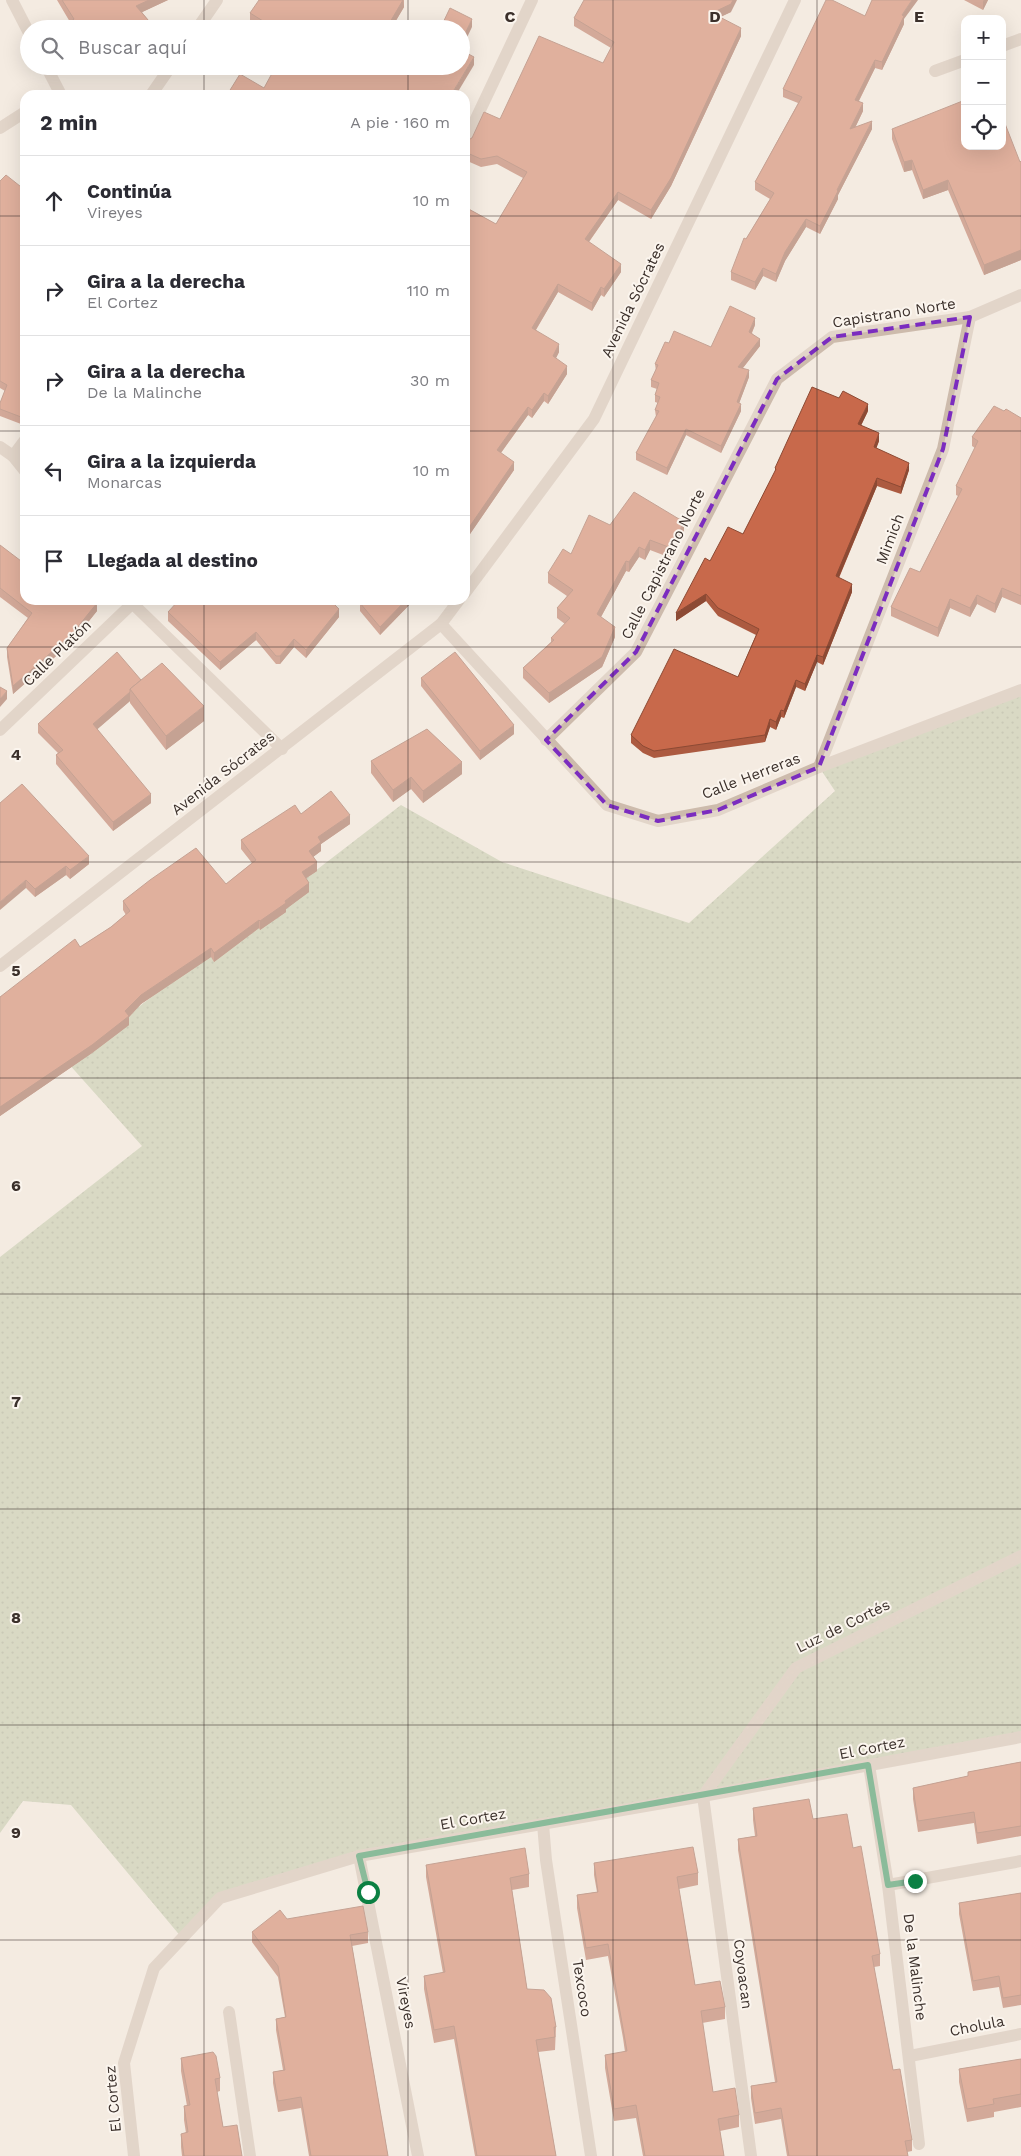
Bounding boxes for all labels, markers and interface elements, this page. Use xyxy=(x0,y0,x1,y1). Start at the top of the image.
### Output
text: C xyxy=(505,7,516,26)
text: D xyxy=(709,7,721,26)
text: E xyxy=(914,7,924,26)
map controls xyxy=(961,15,1006,150)
button: + xyxy=(961,15,1006,60)
search box xyxy=(20,20,470,75)
icon: search xyxy=(38,34,66,62)
text: Buscar aquí xyxy=(78,36,187,59)
button: − xyxy=(961,60,1006,105)
button: locate xyxy=(961,105,1006,150)
text: 2 min xyxy=(40,110,97,135)
text: A pie · 160 m xyxy=(350,113,450,132)
text: Continúa xyxy=(87,180,171,203)
icon: ahead xyxy=(40,187,68,215)
text: 10 m xyxy=(413,191,450,210)
text: Vireyes xyxy=(87,203,143,222)
street label: Avenida Sócrates xyxy=(597,239,669,360)
text: Gira a la derecha xyxy=(87,270,245,293)
icon: right xyxy=(40,277,68,305)
text: 110 m xyxy=(407,281,450,300)
text: El Cortez xyxy=(87,293,158,312)
street label: Capistrano Norte xyxy=(831,294,957,332)
text: Gira a la derecha xyxy=(87,360,245,383)
icon: right xyxy=(40,367,68,395)
text: 30 m xyxy=(410,371,450,390)
text: De la Malinche xyxy=(87,383,202,402)
text: Gira a la izquierda xyxy=(87,450,256,473)
icon: left xyxy=(40,457,68,485)
text: 10 m xyxy=(413,461,450,480)
text: Monarcas xyxy=(87,473,162,492)
street label: Calle Capistrano Norte xyxy=(617,486,709,642)
street label: Mimich xyxy=(872,511,908,567)
icon: arrive xyxy=(40,547,68,575)
text: Llegada al destino xyxy=(87,549,258,572)
street label: Calle Platón xyxy=(19,616,95,690)
street label: Avenida Sócrates xyxy=(168,727,278,819)
text: 4 xyxy=(11,745,21,764)
street label: Calle Herreras xyxy=(699,749,803,803)
text: 5 xyxy=(11,961,21,980)
text: 6 xyxy=(11,1176,21,1195)
text: 7 xyxy=(11,1392,21,1411)
street label: Luz de Cortés xyxy=(793,1595,893,1656)
text: 8 xyxy=(11,1608,21,1627)
street label: El Cortez xyxy=(838,1733,906,1763)
street label: El Cortez xyxy=(439,1804,507,1834)
text: 9 xyxy=(11,1823,21,1842)
route end xyxy=(904,1870,927,1893)
route start xyxy=(357,1881,380,1904)
street label: De la Malinche xyxy=(899,1912,931,2022)
street label: Coyoacan xyxy=(730,1938,756,2010)
street label: Texcoco xyxy=(569,1958,595,2018)
street label: Vireyes xyxy=(392,1976,420,2030)
street label: Cholula xyxy=(948,2012,1006,2040)
street label: El Cortez xyxy=(101,2065,125,2133)

